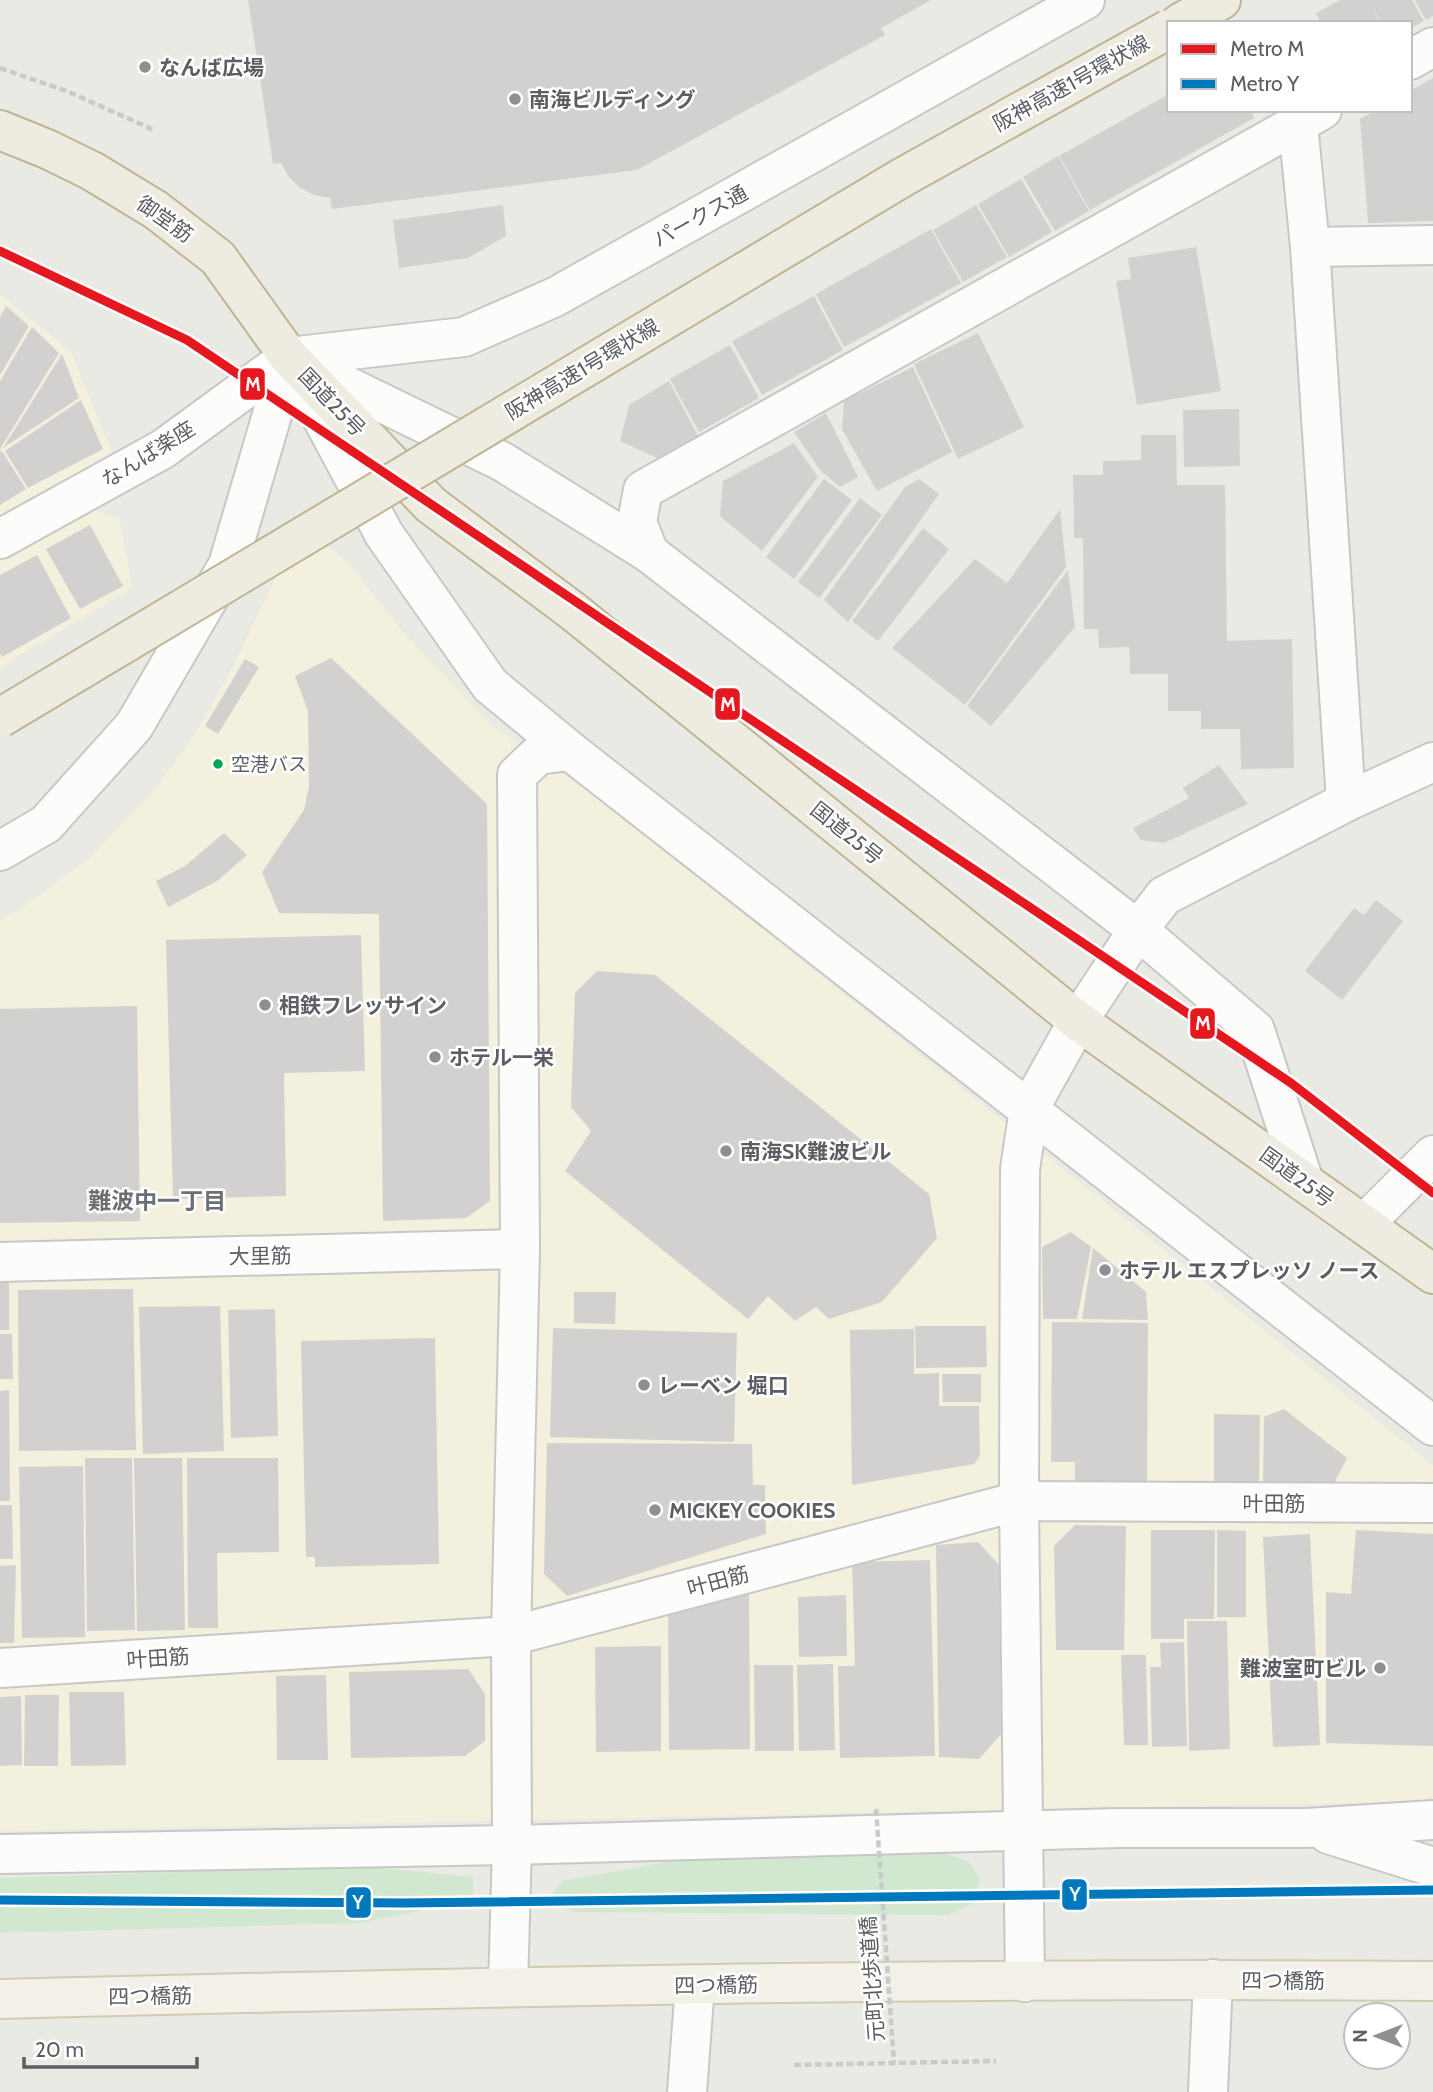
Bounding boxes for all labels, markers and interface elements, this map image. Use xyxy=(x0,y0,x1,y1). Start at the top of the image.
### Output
legend xyxy=(1167,21,1412,112)
street label: 阪神高速1号環状線 xyxy=(988,30,1154,136)
text: Metro M xyxy=(1230,36,1304,61)
place label: なんば広場 xyxy=(159,55,264,80)
marker: なんば広場 xyxy=(137,59,153,75)
text: Metro Y xyxy=(1230,71,1300,96)
place label: 南海ビルディング xyxy=(529,87,696,112)
marker: 南海ビルディング xyxy=(507,91,523,107)
street label: パークス通 xyxy=(648,180,752,252)
street label: 御堂筋 xyxy=(132,191,198,247)
street label: 阪神高速1号環状線 xyxy=(501,313,663,425)
street label: 国道25号 xyxy=(293,363,371,441)
line badge: M xyxy=(239,367,266,401)
text: M xyxy=(245,373,261,396)
street label: なんば楽座 xyxy=(97,416,199,492)
line badge: M xyxy=(714,687,741,721)
text: M xyxy=(720,693,736,716)
place label: 空港バス xyxy=(231,753,307,776)
marker: 空港バス xyxy=(211,757,225,771)
street label: 国道25号 xyxy=(806,796,888,870)
place label: 相鉄フレッサイン xyxy=(279,993,447,1018)
marker: 相鉄フレッサイン xyxy=(257,997,273,1013)
line badge: M xyxy=(1189,1007,1216,1040)
text: M xyxy=(1195,1012,1211,1035)
place label: ホテル一栄 xyxy=(449,1045,554,1070)
marker: ホテル一栄 xyxy=(427,1049,443,1065)
place label: 南海SK難波ビル xyxy=(740,1139,891,1164)
street label: 国道25号 xyxy=(1255,1142,1339,1212)
marker: 南海SK難波ビル xyxy=(718,1143,734,1159)
district label: 難波中一丁目 xyxy=(88,1187,226,1215)
street label: 大里筋 xyxy=(228,1243,292,1269)
place label: ホテル エスプレッソ ノース xyxy=(1119,1258,1379,1283)
marker: ホテル エスプレッソ ノース xyxy=(1097,1262,1113,1278)
place label: レーベン 堀口 xyxy=(658,1373,789,1398)
marker: レーベン 堀口 xyxy=(636,1377,652,1393)
street label: 叶田筋 xyxy=(1243,1491,1306,1516)
place label: MICKEY COOKIES xyxy=(669,1498,835,1523)
marker: MICKEY COOKIES xyxy=(647,1502,663,1518)
street label: 叶田筋 xyxy=(684,1561,752,1601)
street label: 叶田筋 xyxy=(126,1643,190,1673)
place label: 難波室町ビル xyxy=(1240,1656,1366,1681)
marker: 難波室町ビル xyxy=(1372,1660,1388,1676)
line badge: Y xyxy=(1061,1878,1088,1911)
text: Y xyxy=(1068,1883,1081,1906)
line badge: Y xyxy=(345,1886,372,1919)
text: Y xyxy=(351,1891,364,1914)
street label: 元町北歩道橋 xyxy=(855,1915,889,2043)
street label: 四つ橋筋 xyxy=(1241,1968,1325,1993)
street label: 四つ橋筋 xyxy=(674,1972,758,1998)
street label: 四つ橋筋 xyxy=(108,1983,192,2009)
north arrow xyxy=(1342,2001,1412,2071)
scale bar xyxy=(24,2025,198,2070)
text: N xyxy=(1349,2029,1372,2043)
text: 20 m xyxy=(35,2037,84,2062)

